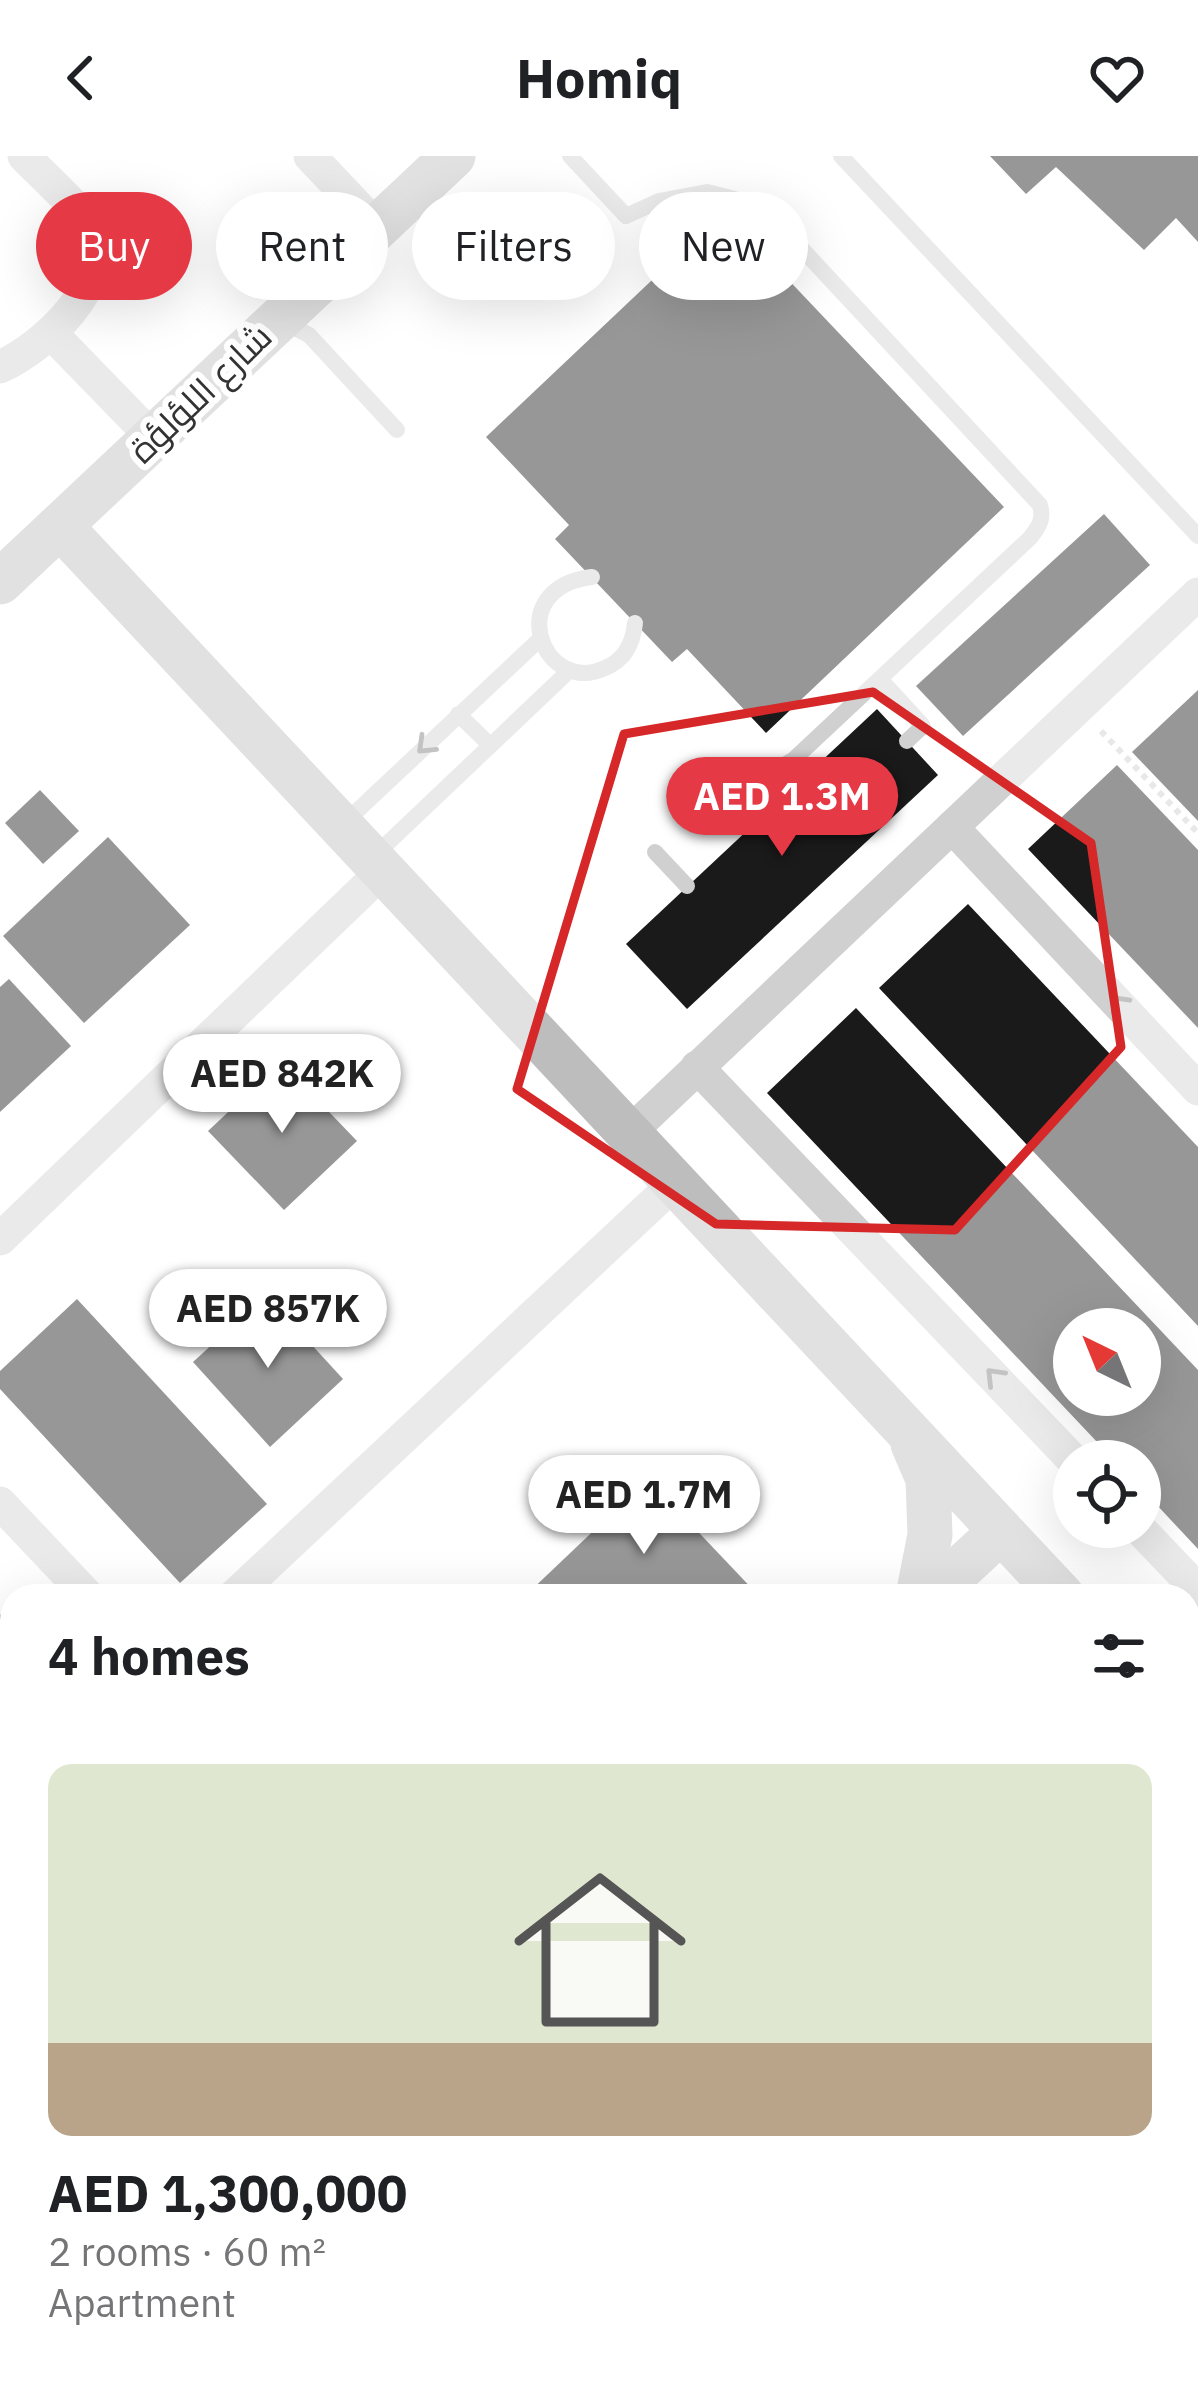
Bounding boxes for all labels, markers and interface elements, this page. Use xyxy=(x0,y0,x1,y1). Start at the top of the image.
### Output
text: Homiq xyxy=(516,43,682,113)
icon: back xyxy=(48,45,114,111)
icon: heart xyxy=(1084,45,1150,111)
chip: Buy xyxy=(36,192,192,300)
chip: Rent xyxy=(216,192,388,300)
chip: Filters xyxy=(412,192,615,300)
chip: New xyxy=(639,192,808,300)
street label: شارع اللؤلؤة xyxy=(118,313,283,474)
one-way arrow xyxy=(417,732,438,754)
pin: AED 1.3M xyxy=(658,757,906,859)
text: AED 1.3M xyxy=(693,770,871,821)
one-way arrow xyxy=(1110,996,1132,1017)
pin: AED 842K xyxy=(158,1034,406,1136)
text: AED 842K xyxy=(190,1047,374,1098)
pin: AED 857K xyxy=(144,1269,392,1371)
text: AED 857K xyxy=(176,1282,360,1333)
north arrow xyxy=(1053,1308,1161,1416)
map controls xyxy=(1053,1308,1161,1548)
one-way arrow xyxy=(986,1369,1008,1390)
button: locate xyxy=(1053,1440,1161,1548)
pin: AED 1.7M xyxy=(520,1455,768,1557)
text: AED 1.7M xyxy=(555,1468,733,1519)
text: 4 homes xyxy=(48,1623,250,1689)
icon: filters xyxy=(1086,1623,1152,1689)
icon: home xyxy=(492,1842,708,2058)
text: AED 1,300,000 xyxy=(48,2160,407,2226)
text: 2 rooms · 60 m² xyxy=(48,2226,326,2277)
text: Apartment xyxy=(48,2277,236,2328)

